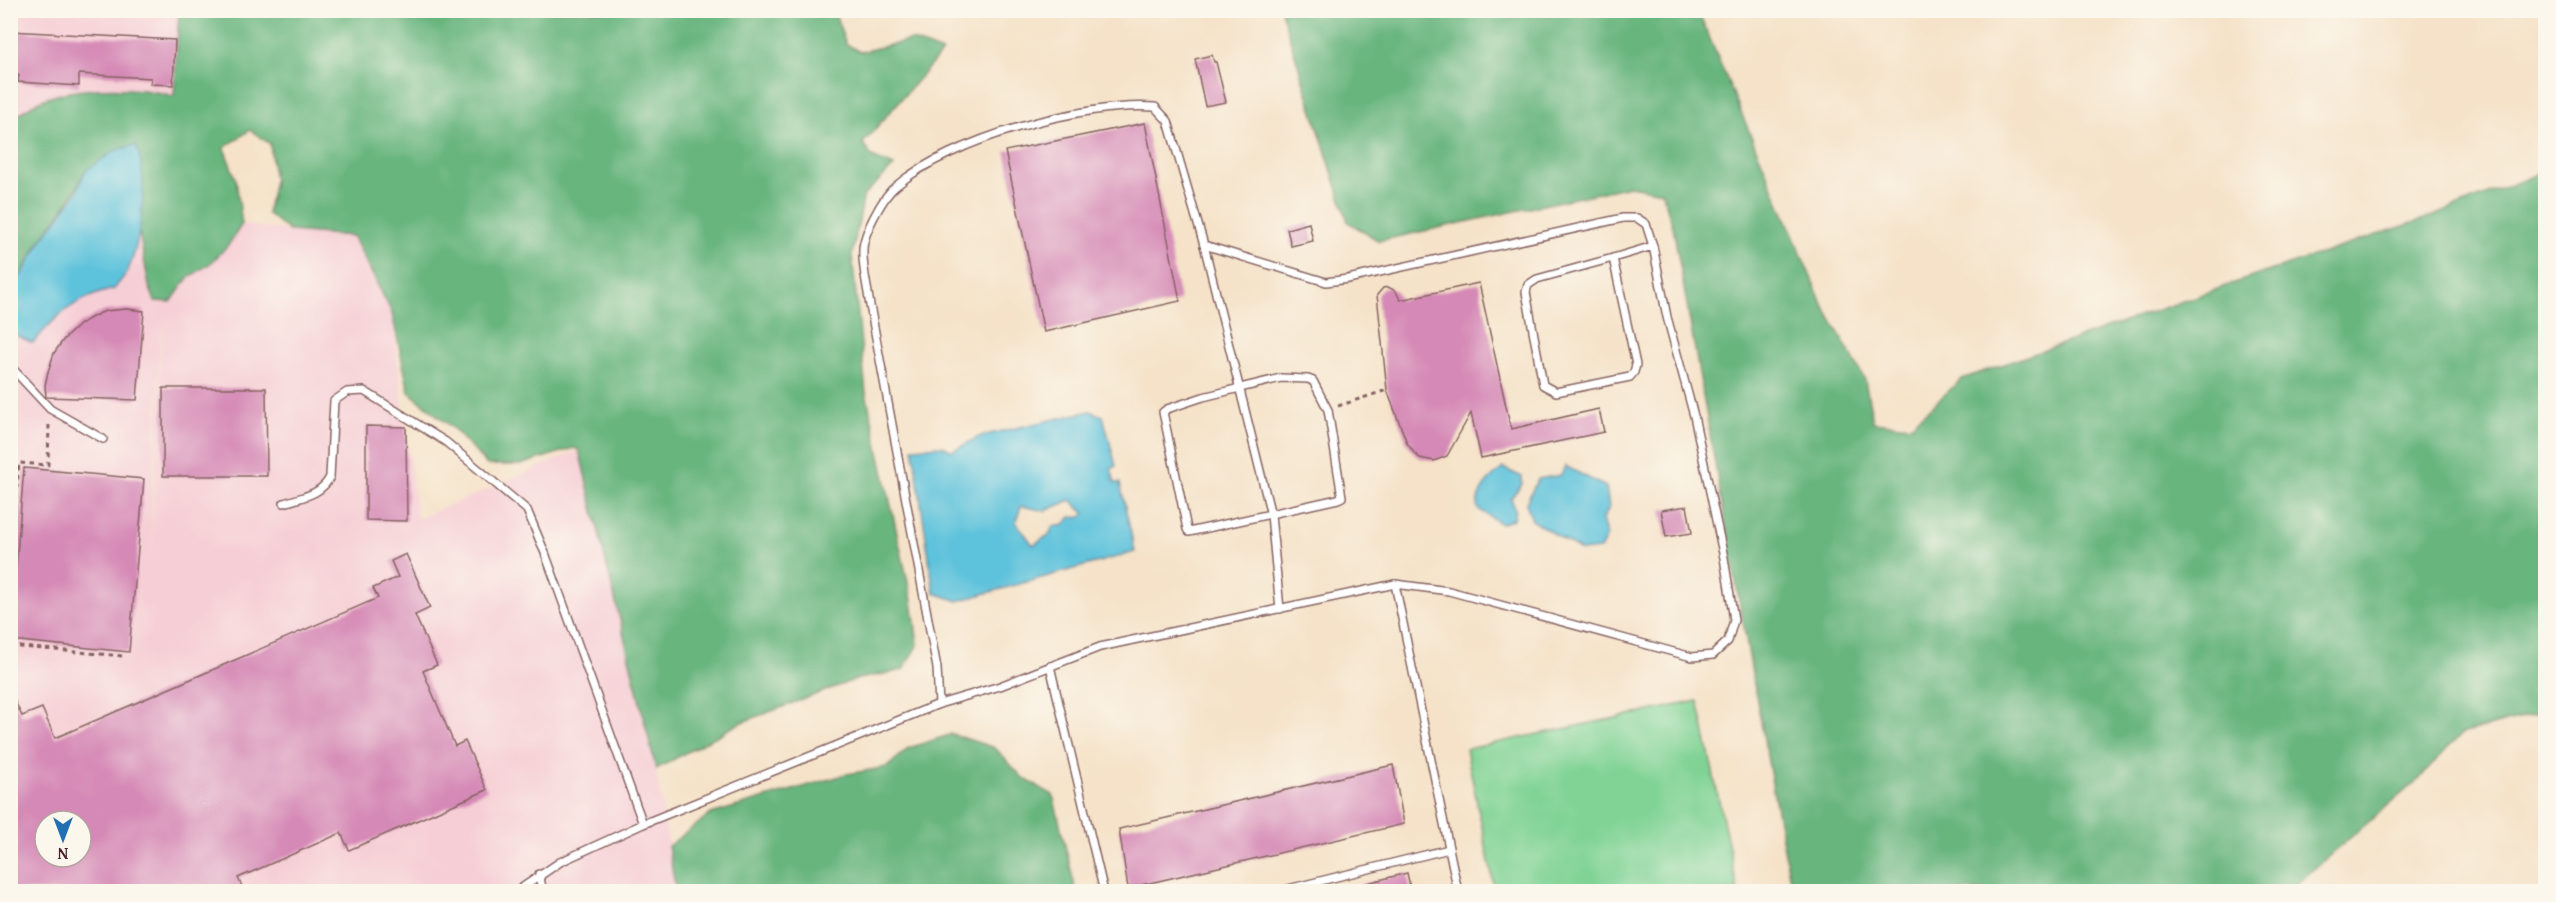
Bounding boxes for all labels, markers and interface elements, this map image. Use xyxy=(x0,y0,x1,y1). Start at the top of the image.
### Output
north arrow xyxy=(33,809,93,869)
text: N xyxy=(57,842,68,866)

